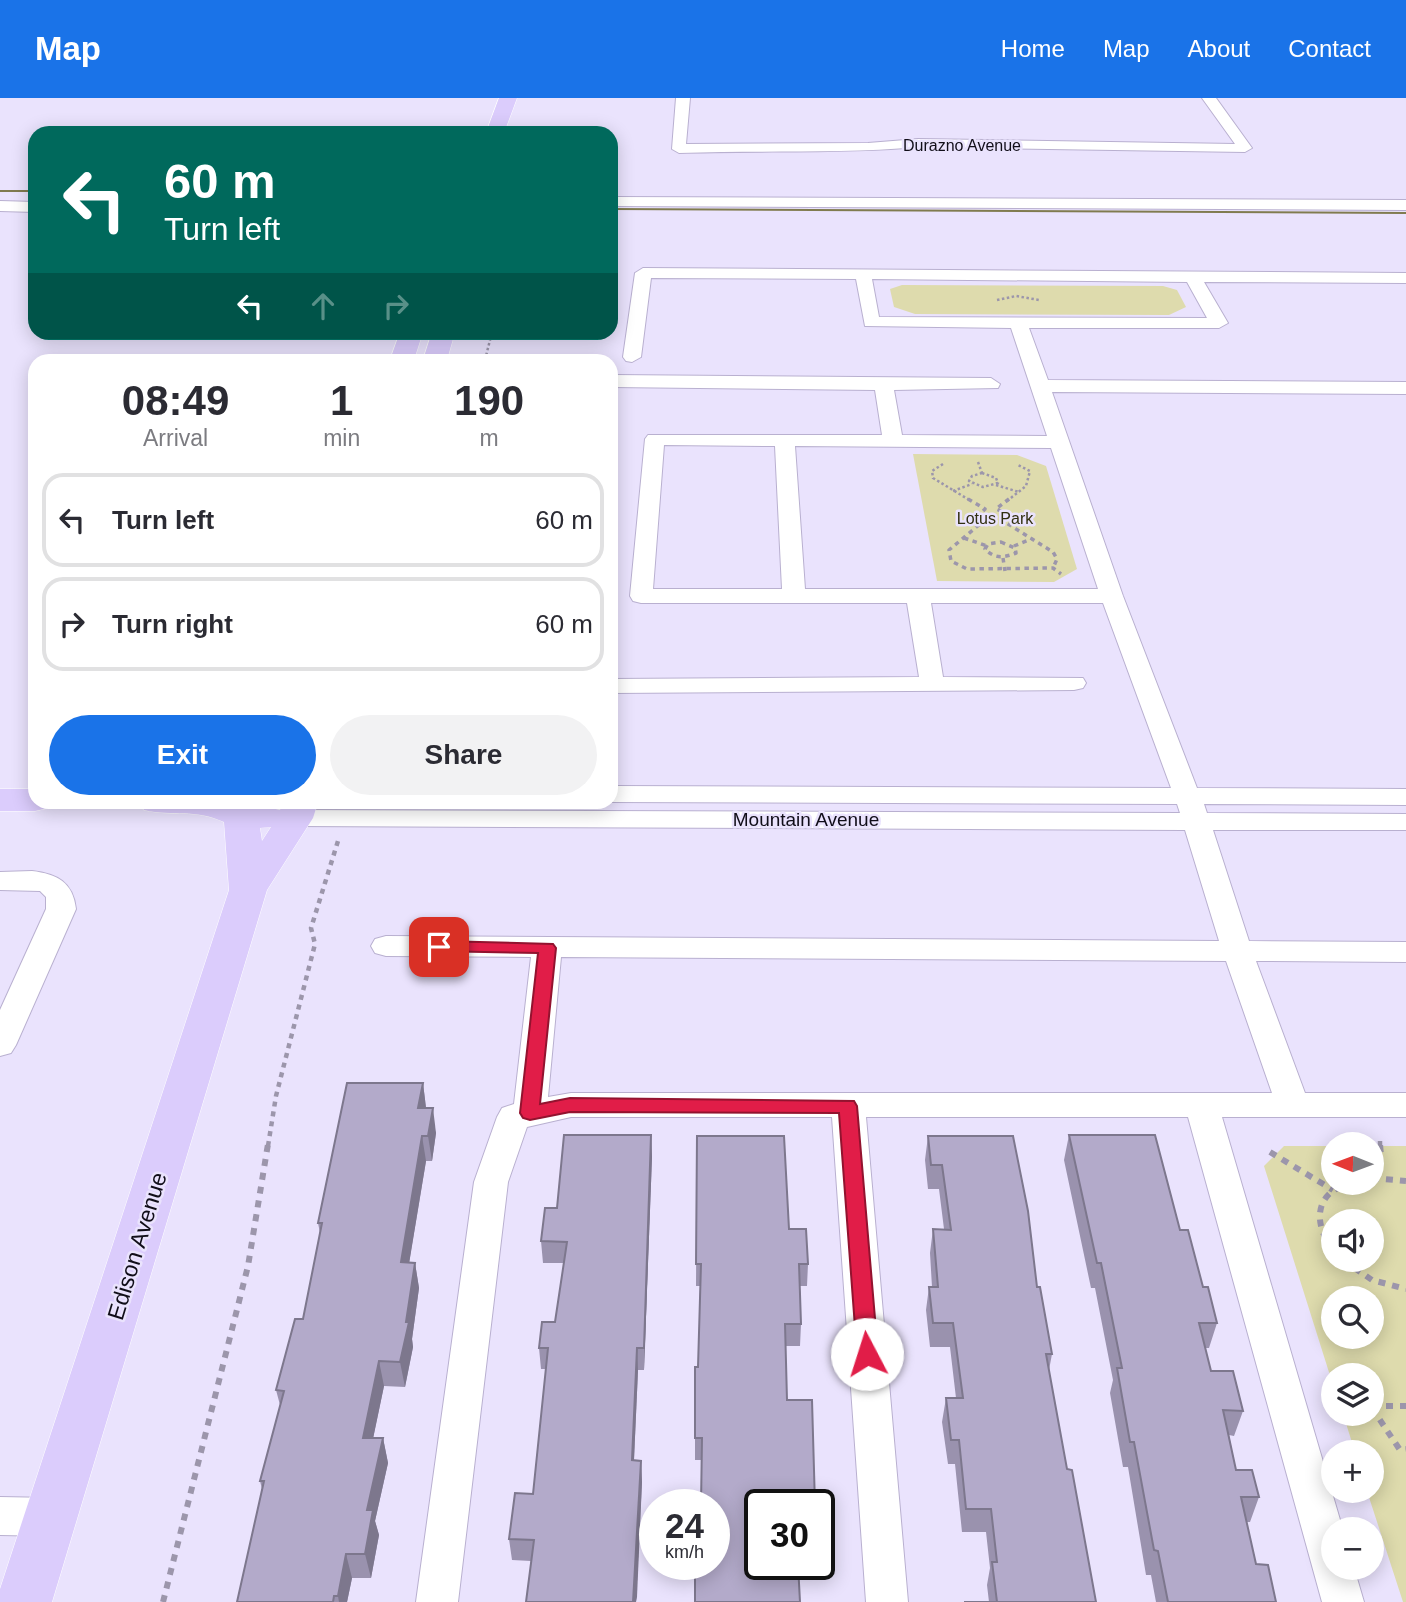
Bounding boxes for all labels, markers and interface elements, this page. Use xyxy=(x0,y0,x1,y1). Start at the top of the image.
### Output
text: Map xyxy=(35,30,101,67)
text: Home xyxy=(1001,35,1065,62)
text: Map xyxy=(1103,35,1150,62)
text: About xyxy=(1188,35,1250,62)
text: Contact xyxy=(1288,35,1371,62)
street label: Durazno Avenue xyxy=(903,137,1021,154)
icon: left xyxy=(49,154,140,245)
text: 60 m xyxy=(164,154,276,208)
text: Turn left xyxy=(164,211,280,247)
icon: left xyxy=(231,287,269,325)
icon: ahead xyxy=(304,287,342,325)
icon: right xyxy=(377,287,415,325)
text: 08:49 xyxy=(122,377,229,424)
text: 1 xyxy=(330,377,353,424)
text: 190 xyxy=(454,377,524,424)
text: Arrival xyxy=(143,425,208,451)
text: min xyxy=(323,425,360,451)
text: m xyxy=(480,425,499,451)
icon: left xyxy=(53,501,91,539)
text: Turn left xyxy=(112,505,214,535)
text: 60 m xyxy=(535,505,593,535)
park label: Lotus Park xyxy=(957,510,1034,527)
icon: right xyxy=(53,605,91,643)
text: Turn right xyxy=(112,609,233,639)
text: 60 m xyxy=(535,609,593,639)
button: Exit xyxy=(49,715,316,795)
button: Share xyxy=(330,715,597,795)
street label: Mountain Avenue xyxy=(733,809,879,830)
pin xyxy=(409,917,469,977)
icon: arrive xyxy=(420,928,458,966)
north arrow xyxy=(1321,1132,1384,1195)
map controls xyxy=(1321,1132,1384,1580)
street label: Edison Avenue xyxy=(102,1169,172,1323)
button: sound xyxy=(1321,1209,1384,1272)
button: search xyxy=(1321,1286,1384,1349)
position arrow xyxy=(830,1317,904,1391)
button: layers xyxy=(1321,1363,1384,1426)
button: + xyxy=(1321,1440,1384,1503)
speed limit sign: 30 xyxy=(744,1489,835,1580)
text: 24 xyxy=(665,1506,704,1545)
button: − xyxy=(1321,1517,1384,1580)
text: km/h xyxy=(665,1542,704,1562)

